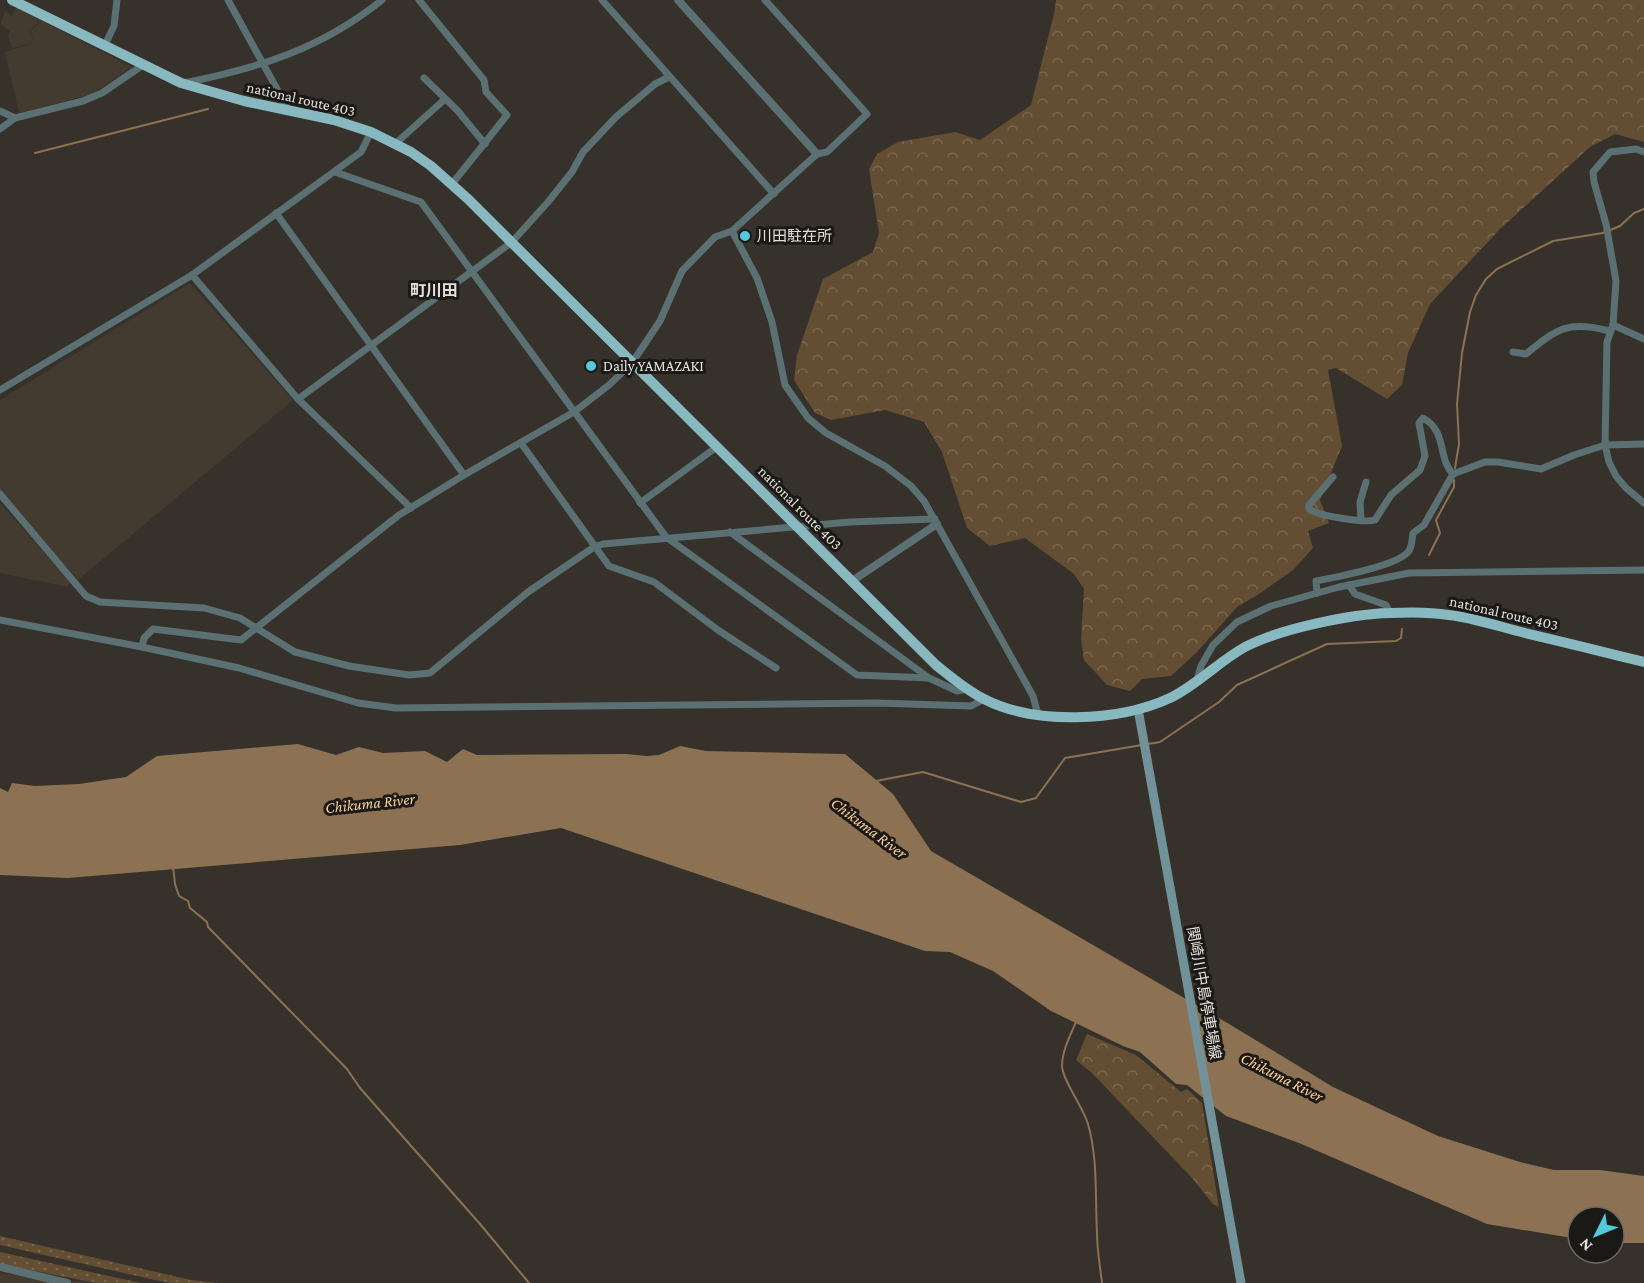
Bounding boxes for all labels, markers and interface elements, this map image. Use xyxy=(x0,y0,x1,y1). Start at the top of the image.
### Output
street label: national route 403 xyxy=(245,79,357,119)
place label: 川田駐在所 xyxy=(757,228,832,244)
marker: 川田駐在所 xyxy=(738,229,752,243)
district label: 町川田 xyxy=(410,282,458,299)
place label: Daily YAMAZAKI xyxy=(603,358,704,375)
marker: Daily YAMAZAKI xyxy=(584,359,598,373)
street label: national route 403 xyxy=(755,463,845,553)
street label: national route 403 xyxy=(1448,593,1560,633)
water label: Chikuma River xyxy=(324,790,416,816)
water label: Chikuma River xyxy=(828,794,910,862)
street label: 関崎川中島停車場線 xyxy=(1184,925,1224,1061)
water label: Chikuma River xyxy=(1238,1049,1326,1105)
north arrow xyxy=(1566,1205,1626,1265)
text: N xyxy=(1575,1235,1595,1255)

